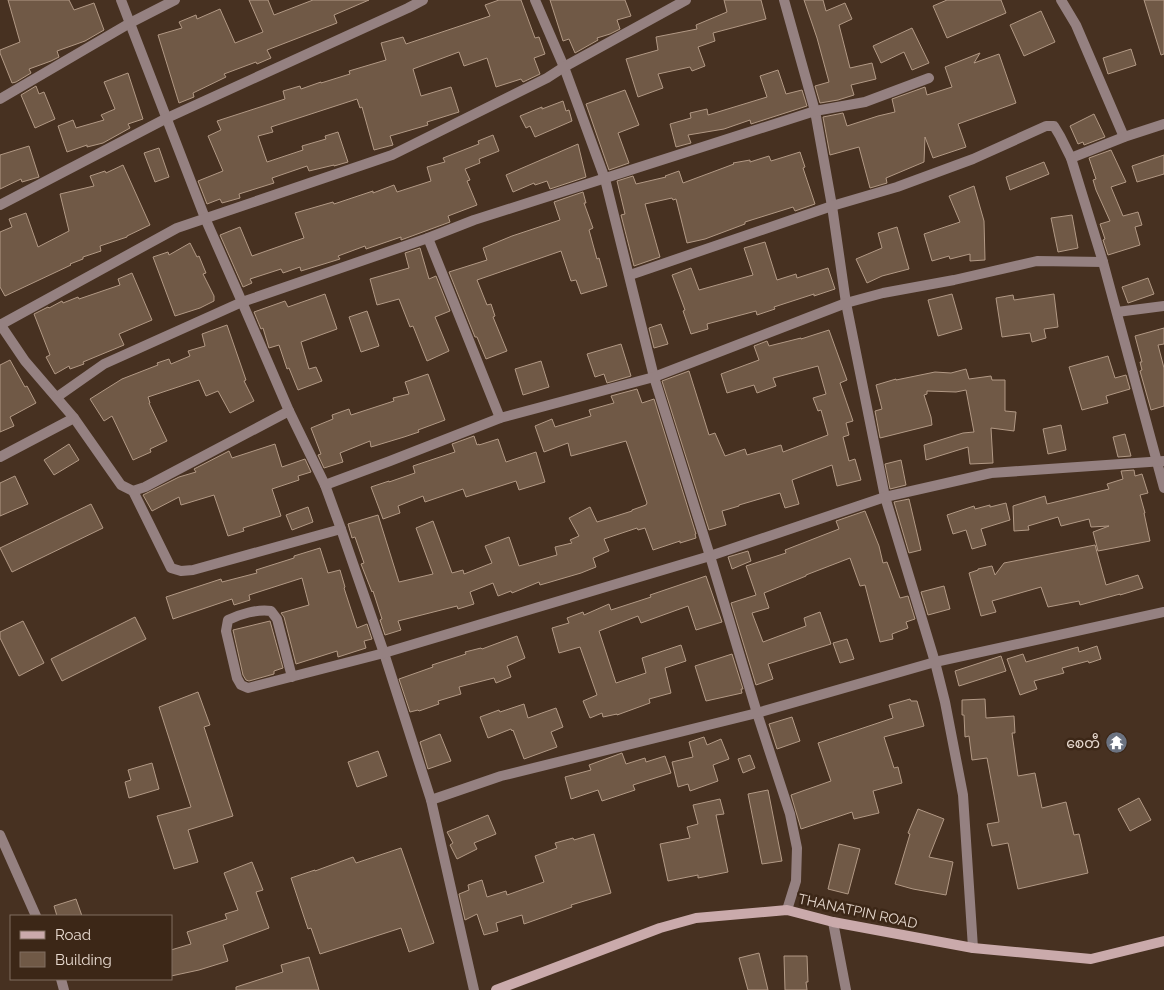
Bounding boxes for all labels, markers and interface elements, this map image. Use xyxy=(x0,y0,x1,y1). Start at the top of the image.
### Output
temple icon: စေတီ xyxy=(1104,731,1128,755)
place label: စေတီ xyxy=(1066,733,1100,751)
street label: THANATPIN ROAD xyxy=(797,891,919,931)
legend xyxy=(10,915,172,980)
text: Road xyxy=(55,926,91,944)
text: Building xyxy=(55,951,112,969)

